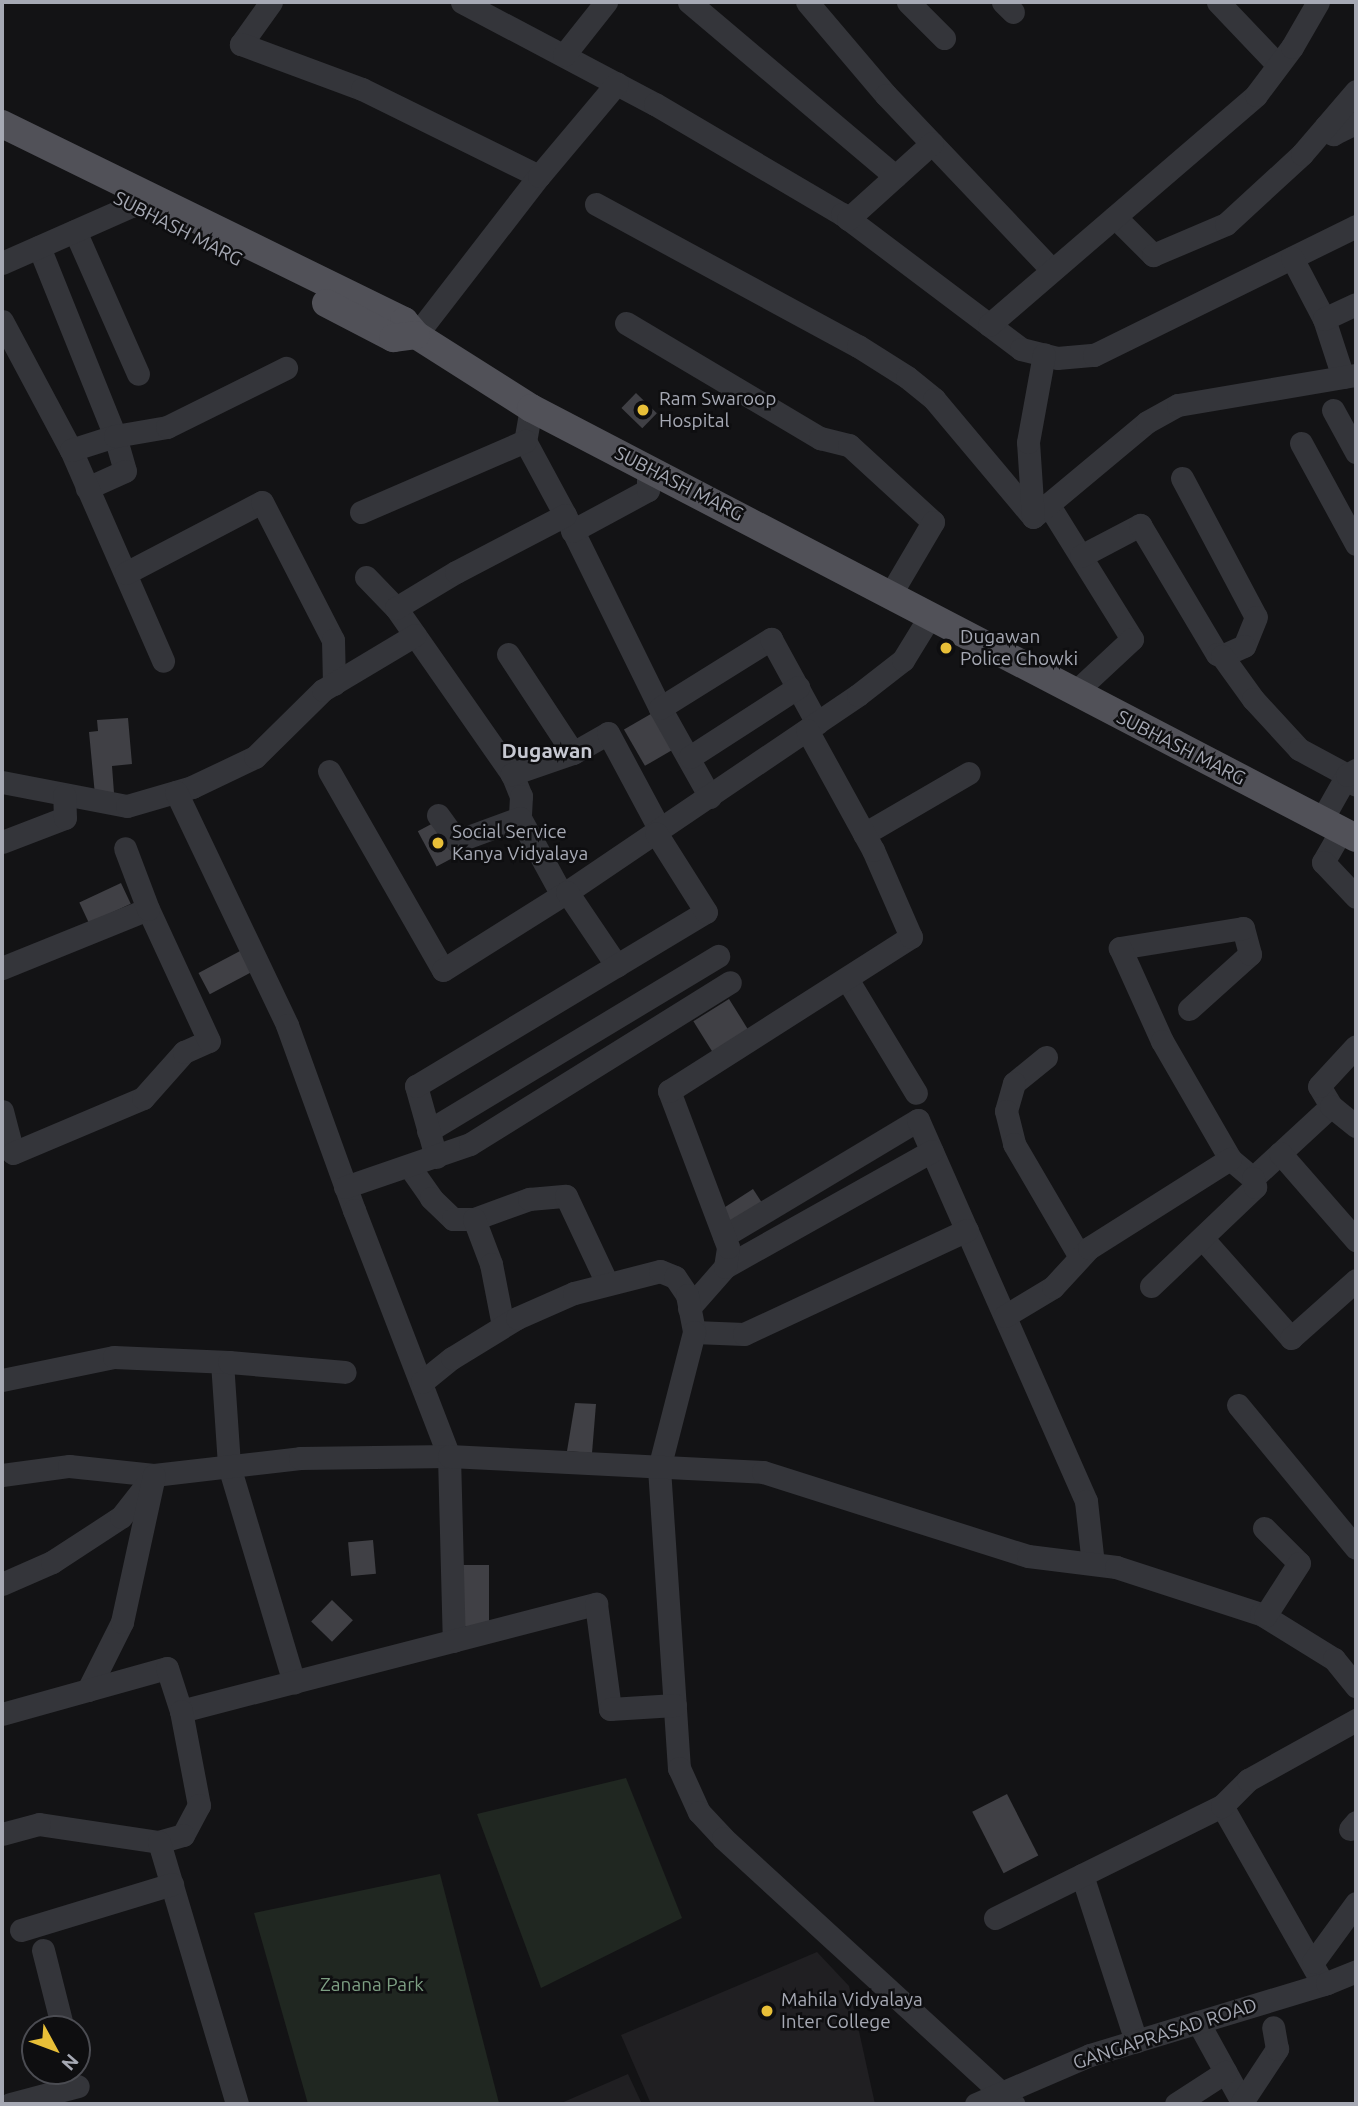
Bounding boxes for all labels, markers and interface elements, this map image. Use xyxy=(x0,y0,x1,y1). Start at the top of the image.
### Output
street label: SUBHASH MARG xyxy=(110,187,246,271)
place label: Ram Swaroop Hospital xyxy=(659,388,776,432)
marker: Ram Swaroop Hospital xyxy=(633,400,653,420)
street label: SUBHASH MARG xyxy=(611,442,747,526)
place label: Dugawan Police Chowki xyxy=(960,626,1078,670)
marker: Dugawan Police Chowki xyxy=(938,640,954,656)
street label: SUBHASH MARG xyxy=(1113,706,1249,790)
district label: Dugawan xyxy=(501,737,593,763)
place label: Social Service Kanya Vidyalaya xyxy=(452,821,588,865)
marker: Social Service Kanya Vidyalaya xyxy=(430,835,446,851)
park label: Zanana Park xyxy=(320,1974,424,1996)
place label: Mahila Vidyalaya Inter College xyxy=(781,1989,923,2033)
street label: GANGAPRASAD ROAD xyxy=(1070,1993,1260,2075)
marker: Mahila Vidyalaya Inter College xyxy=(759,2003,775,2019)
north arrow xyxy=(21,2015,91,2085)
text: N xyxy=(57,2050,83,2075)

